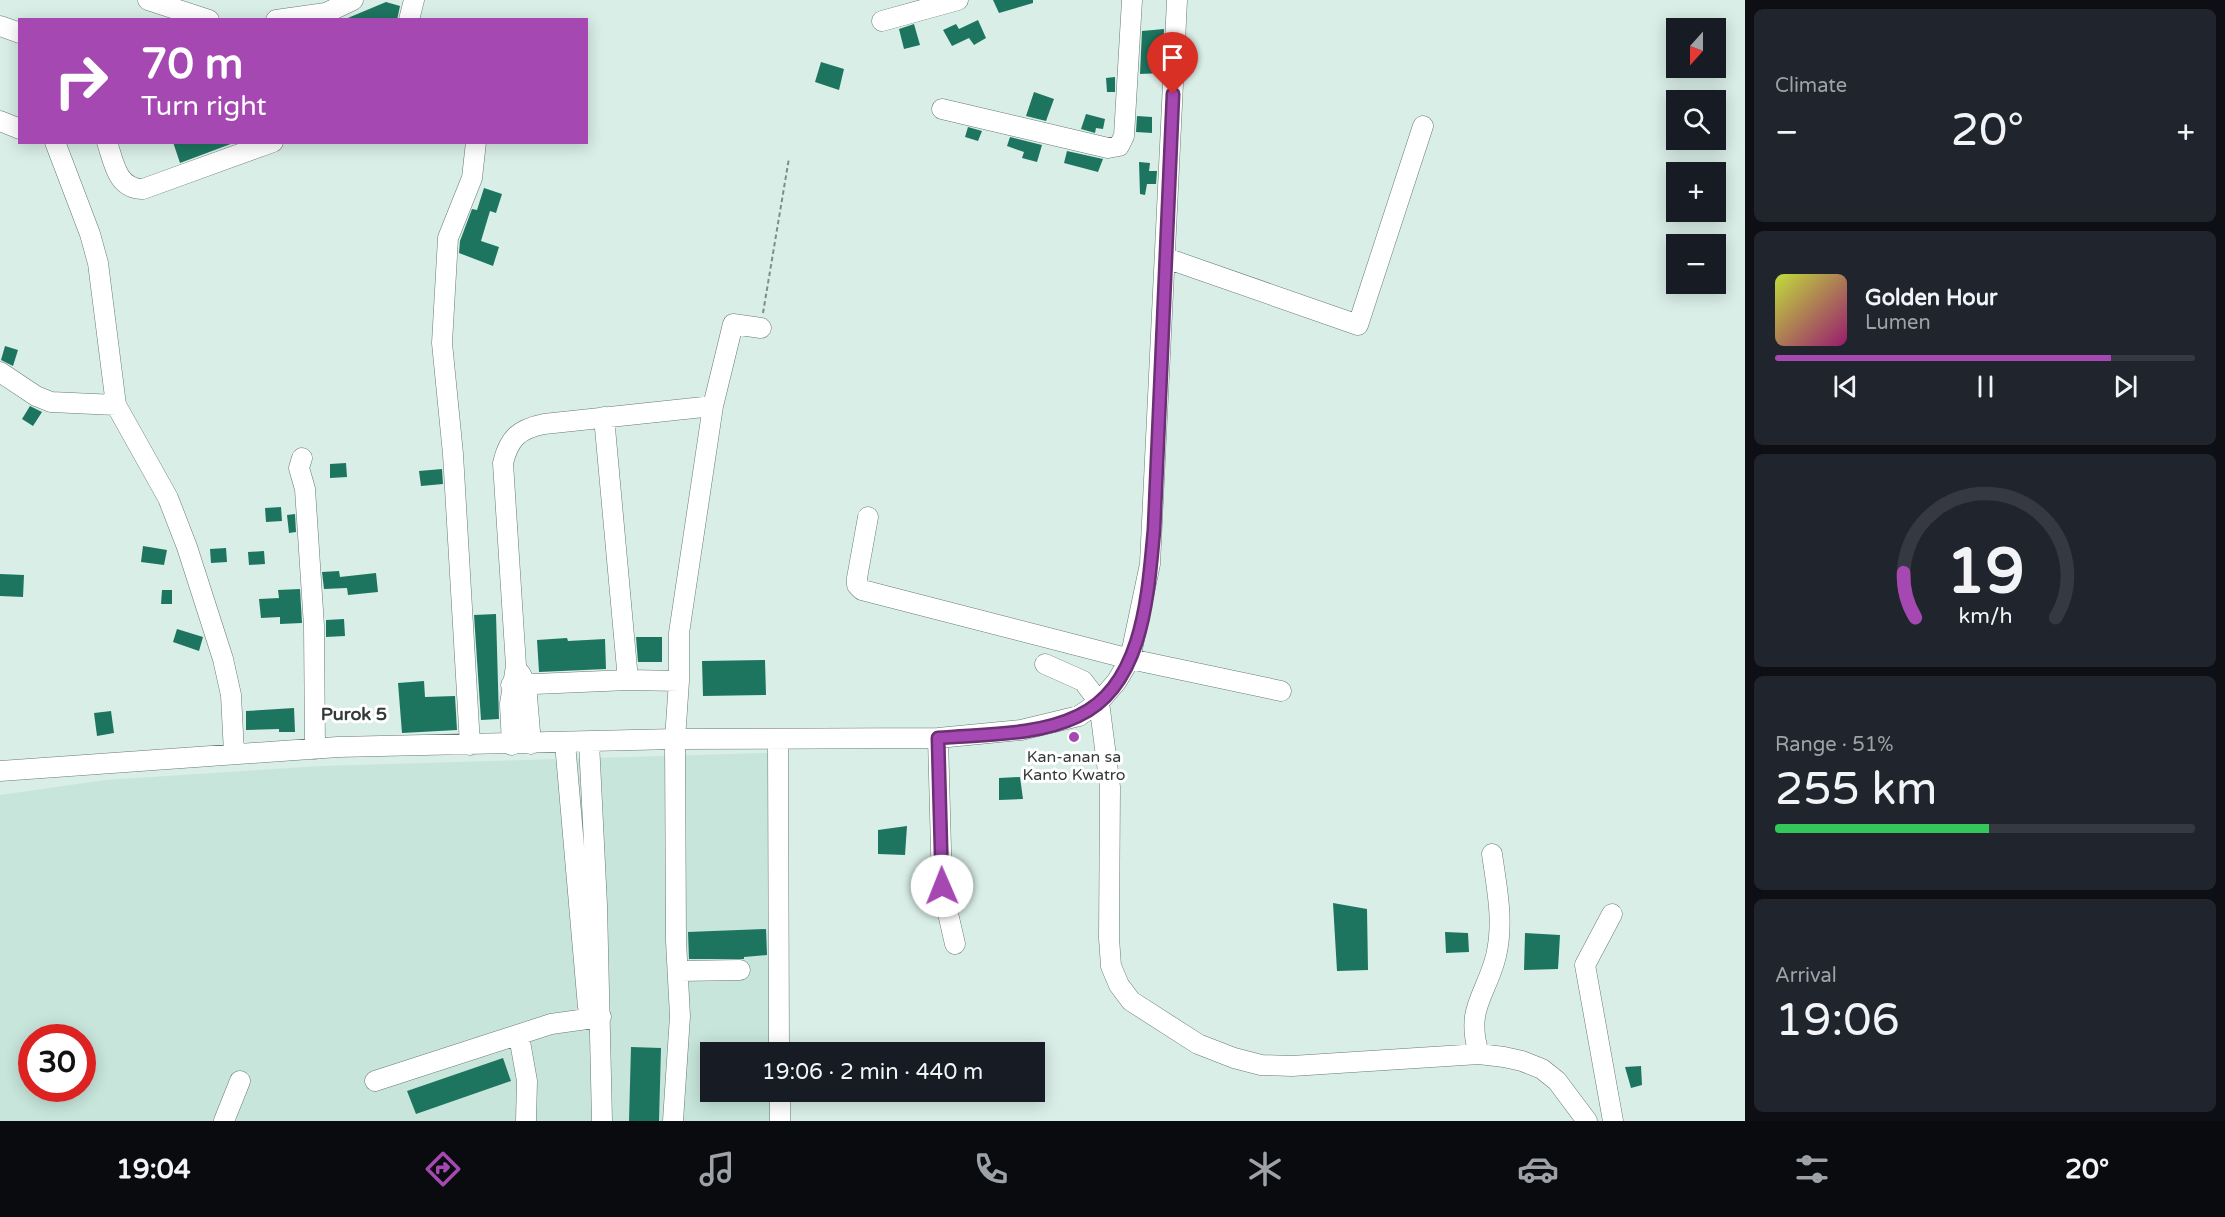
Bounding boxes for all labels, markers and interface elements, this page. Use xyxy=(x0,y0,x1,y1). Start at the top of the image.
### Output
north arrow xyxy=(1666,18,1726,78)
map controls xyxy=(1666,18,1726,294)
pin xyxy=(1147,32,1198,94)
text: 70 m xyxy=(141,39,243,90)
icon: arrive xyxy=(1156,41,1189,74)
icon: right xyxy=(42,42,120,120)
text: Climate xyxy=(1775,74,1847,98)
text: Turn right xyxy=(141,90,267,123)
button: search xyxy=(1666,90,1726,150)
text: 20° xyxy=(1951,104,2024,158)
text: − xyxy=(1775,113,1799,152)
text: + xyxy=(2176,113,2195,152)
button: + xyxy=(1666,162,1726,222)
button: − xyxy=(1666,234,1726,294)
text: Golden Hour xyxy=(1865,285,1997,311)
text: Lumen xyxy=(1865,311,1931,335)
icon: previous xyxy=(1829,370,1862,403)
icon: pause xyxy=(1969,370,2002,403)
icon: next xyxy=(2109,370,2142,403)
text: 19 xyxy=(1946,535,2024,610)
text: km/h xyxy=(1958,603,2012,629)
district label: Purok 5 xyxy=(321,703,387,725)
marker: Kan-anan sa Kanto Kwatro xyxy=(1067,730,1081,744)
text: Range · 51% xyxy=(1775,733,1894,757)
place label: Kan-anan sa Kanto Kwatro xyxy=(1023,747,1125,785)
text: 255 km xyxy=(1775,763,1937,817)
position arrow xyxy=(910,854,974,918)
text: Arrival xyxy=(1775,964,1837,988)
text: 19:06 xyxy=(1775,994,1900,1048)
speed limit sign: 30 xyxy=(18,1024,96,1102)
text: 19:06 · 2 min · 440 m xyxy=(762,1059,983,1085)
icon: directions xyxy=(422,1148,464,1190)
icon: music xyxy=(696,1148,738,1190)
icon: phone xyxy=(970,1148,1012,1190)
icon: climate xyxy=(1244,1148,1286,1190)
icon: car xyxy=(1517,1148,1559,1190)
icon: filters xyxy=(1791,1148,1833,1190)
text: 19:04 xyxy=(116,1153,191,1186)
text: 20° xyxy=(2065,1153,2109,1186)

